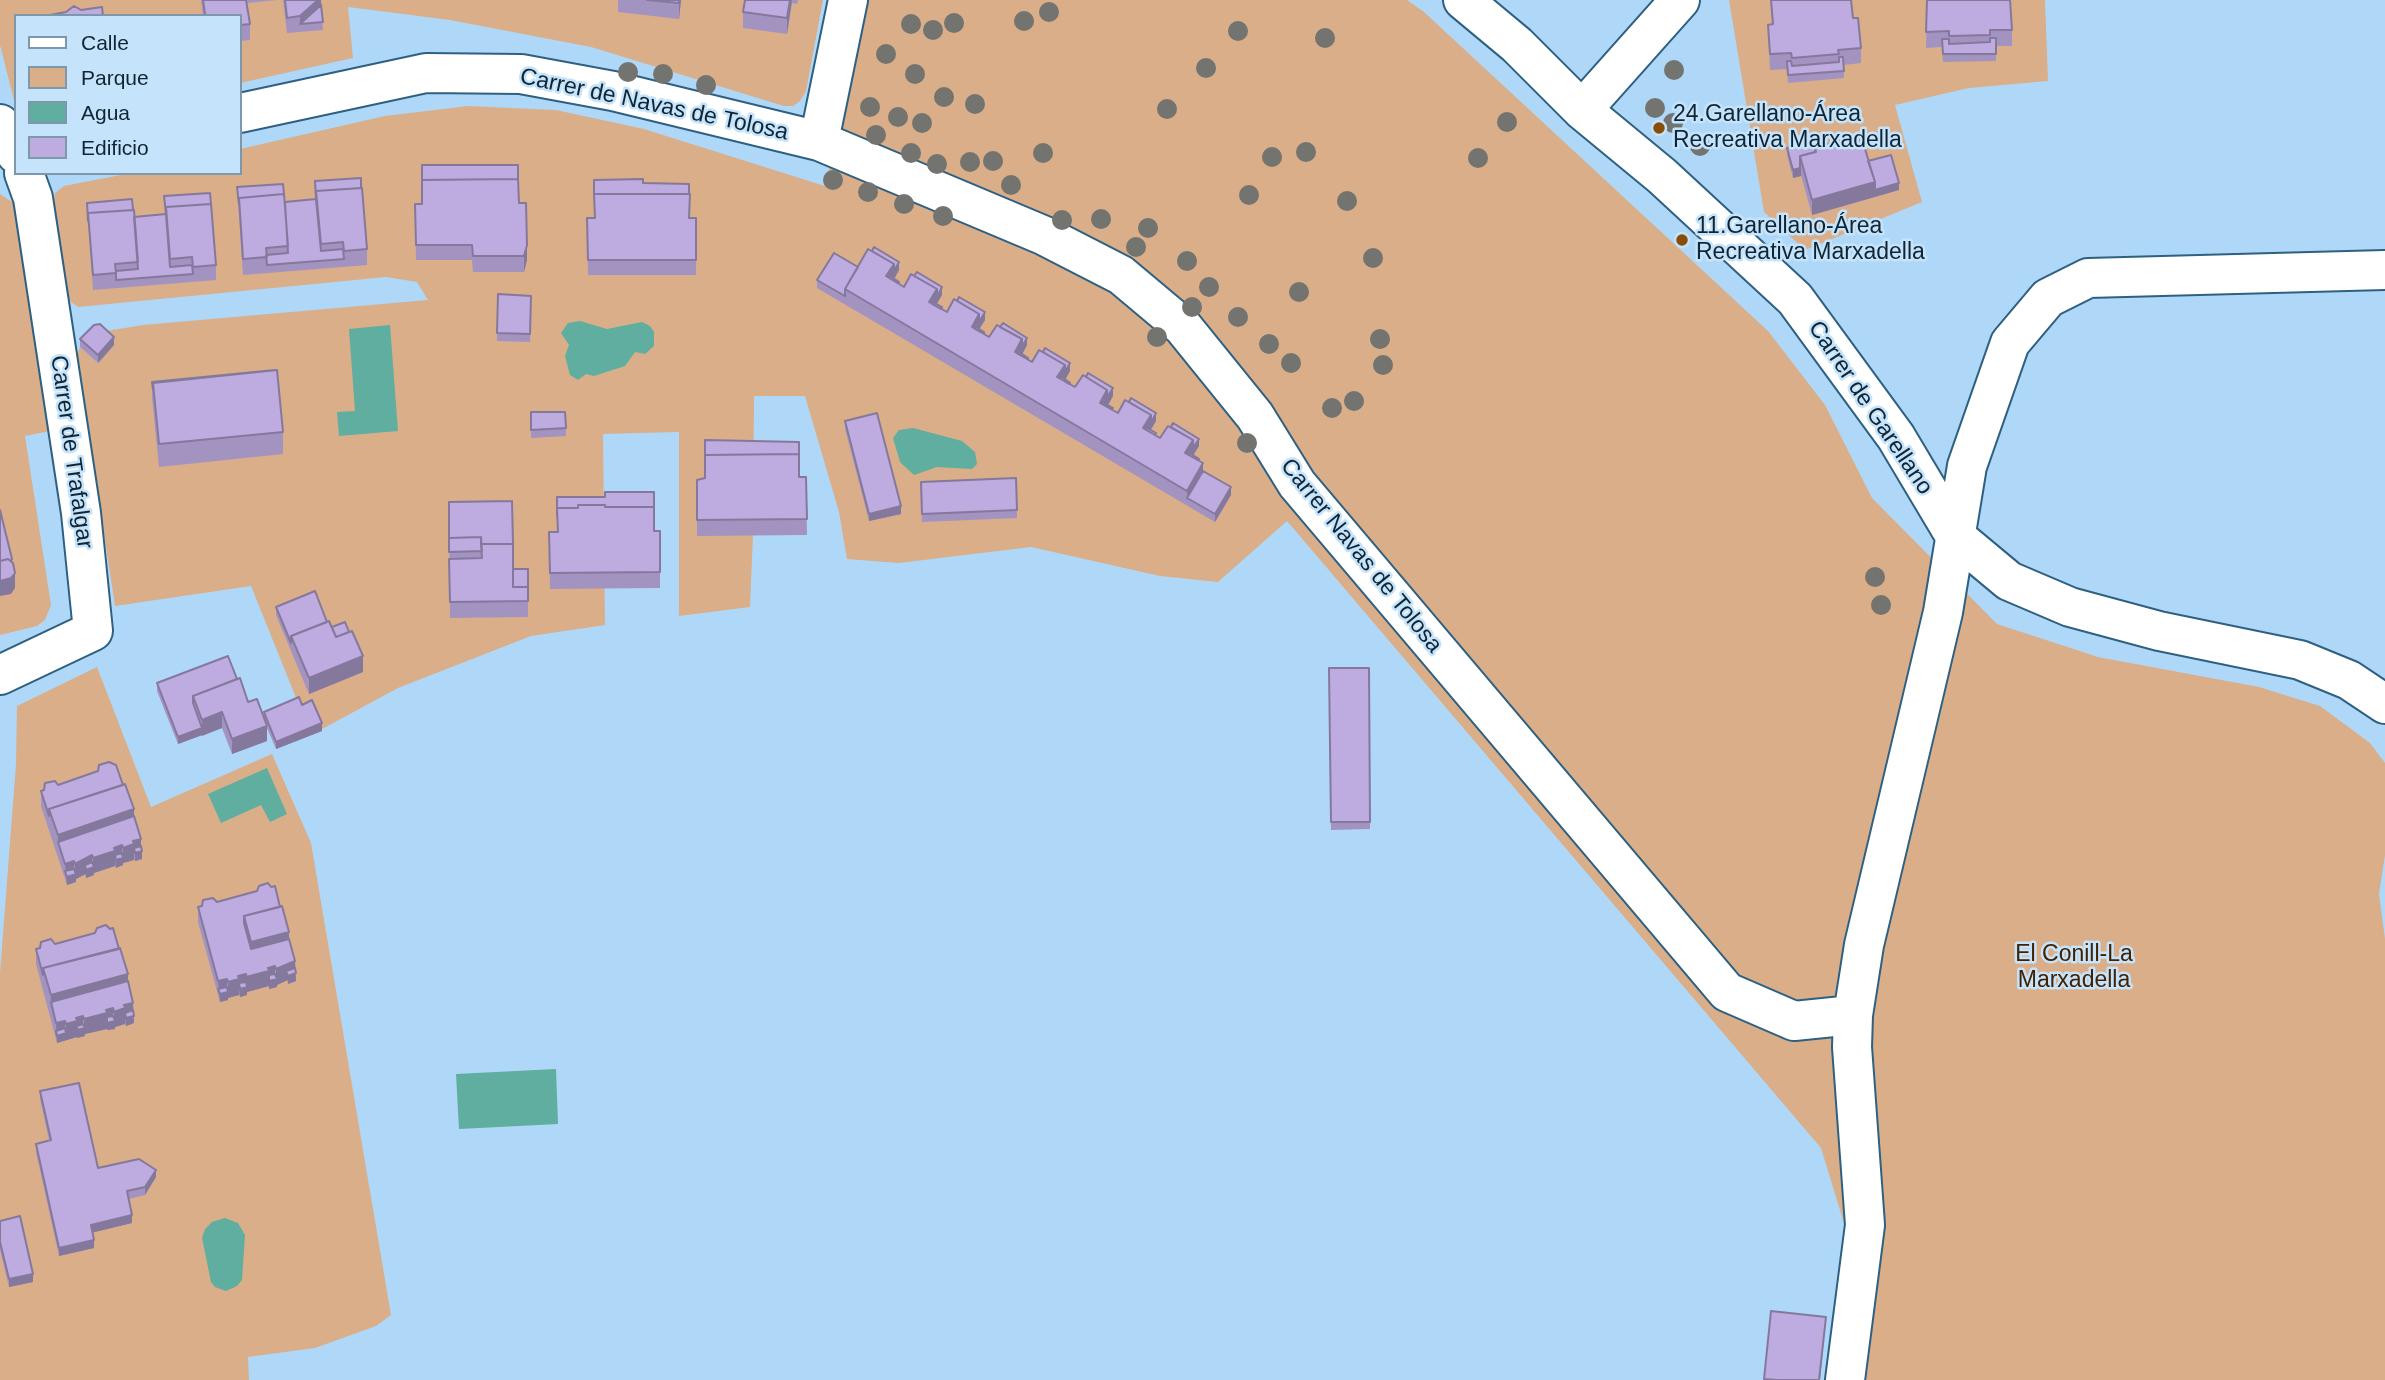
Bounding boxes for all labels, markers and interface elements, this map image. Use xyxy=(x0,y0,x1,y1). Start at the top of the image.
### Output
legend xyxy=(14,14,242,175)
text: Calle xyxy=(81,31,129,54)
street label: Carrer de Navas de Tolosa xyxy=(517,63,791,147)
text: Parque xyxy=(81,66,149,89)
text: Agua xyxy=(81,101,130,124)
place label: 24.Garellano-Área Recreativa Marxadella xyxy=(1673,101,1902,155)
marker: 24.Garellano-Área Recreativa Marxadella xyxy=(1651,120,1667,136)
text: Edificio xyxy=(81,136,149,159)
place label: 11.Garellano-Área Recreativa Marxadella xyxy=(1696,213,1925,267)
marker: 11.Garellano-Área Recreativa Marxadella xyxy=(1674,232,1690,248)
street label: Carrer de Garellano xyxy=(1802,316,1938,500)
street label: Carrer de Trafalgar xyxy=(44,354,98,550)
street label: Carrer Navas de Tolosa xyxy=(1274,453,1448,659)
park label: El Conill-La Marxadella xyxy=(2015,941,2133,995)

